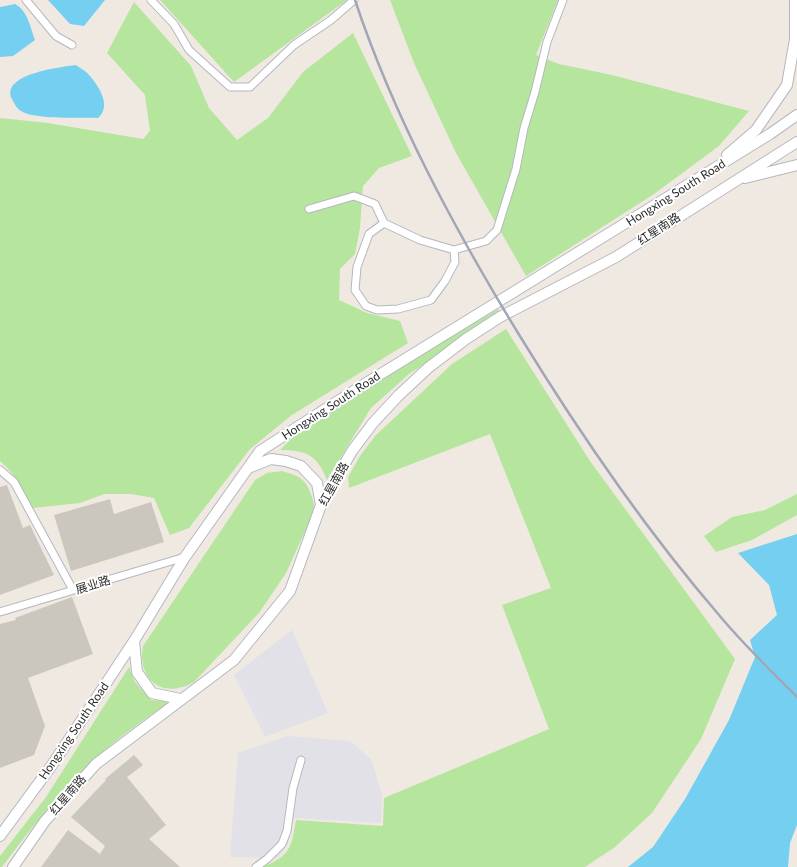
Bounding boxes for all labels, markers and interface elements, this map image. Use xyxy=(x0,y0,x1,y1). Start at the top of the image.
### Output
street label: Hongxing South Road xyxy=(624,157,728,229)
street label: 红星南路 xyxy=(635,210,683,248)
street label: Hongxing South Road xyxy=(279,369,383,443)
street label: 红星南路 xyxy=(316,460,352,508)
street label: 展业路 xyxy=(74,573,112,597)
street label: Hongxing South Road xyxy=(36,680,112,782)
street label: 红星南路 xyxy=(47,772,89,818)

